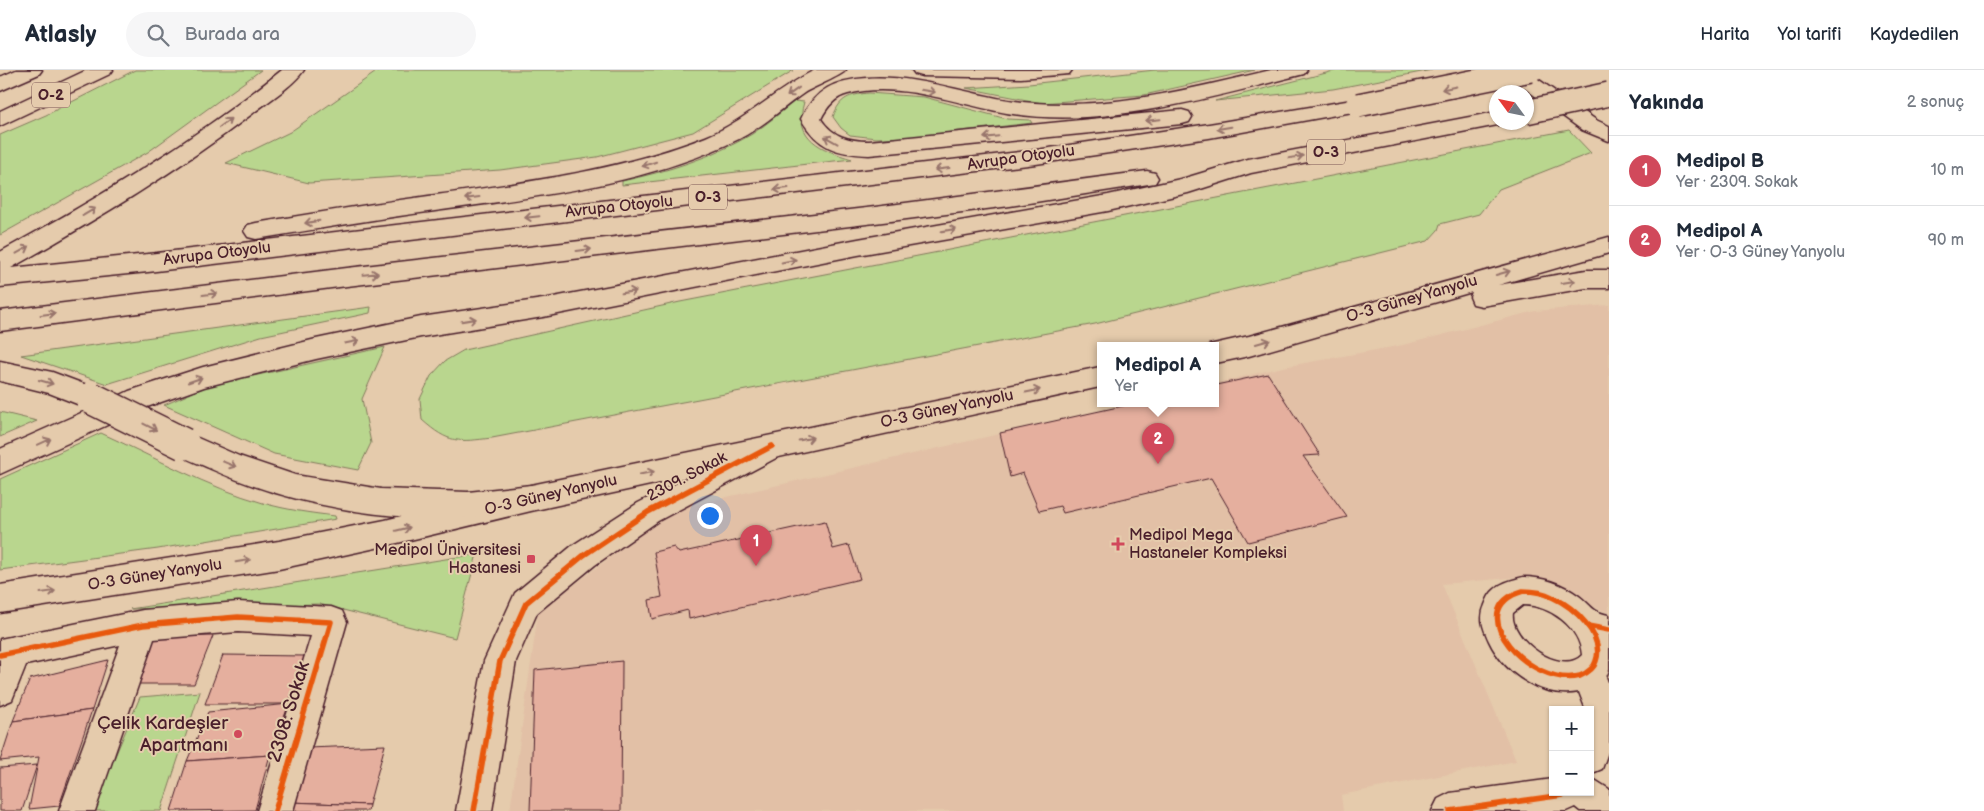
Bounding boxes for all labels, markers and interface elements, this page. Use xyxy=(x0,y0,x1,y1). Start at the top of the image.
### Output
search box xyxy=(126,12,476,57)
text: Atlasly xyxy=(25,20,96,49)
icon: search xyxy=(144,21,172,49)
text: Burada ara xyxy=(184,23,280,46)
text: Harita xyxy=(1700,24,1750,45)
text: Yol tarifi xyxy=(1778,24,1841,45)
text: Kaydedilen xyxy=(1869,24,1959,45)
road number: O-2 xyxy=(32,82,70,108)
one-way arrow xyxy=(1442,83,1458,93)
north arrow xyxy=(1489,85,1534,130)
one-way arrow xyxy=(920,86,936,96)
one-way arrow xyxy=(787,87,800,98)
text: Yakında xyxy=(1629,90,1704,115)
text: 2 sonuç xyxy=(1907,93,1964,112)
one-way arrow xyxy=(1145,115,1161,125)
one-way arrow xyxy=(218,118,232,128)
one-way arrow xyxy=(1216,124,1232,134)
one-way arrow xyxy=(983,132,999,141)
one-way arrow xyxy=(824,135,839,144)
road number: O-3 xyxy=(1307,140,1345,164)
street label: Avrupa Otoyolu xyxy=(966,141,1076,175)
text: Medipol B xyxy=(1676,150,1764,173)
one-way arrow xyxy=(1287,152,1303,162)
one-way arrow xyxy=(642,160,657,169)
text: 1 xyxy=(1642,161,1648,180)
text: 10 m xyxy=(1931,161,1964,180)
one-way arrow xyxy=(934,164,950,174)
text: Yer · 2309. Sokak xyxy=(1676,173,1798,192)
road number: O-3 xyxy=(689,184,727,210)
one-way arrow xyxy=(773,184,789,194)
street label: Avrupa Otoyolu xyxy=(564,192,674,222)
one-way arrow xyxy=(465,193,481,203)
one-way arrow xyxy=(81,207,95,217)
one-way arrow xyxy=(524,212,540,222)
one-way arrow xyxy=(304,217,320,227)
text: Medipol A xyxy=(1676,220,1762,243)
one-way arrow xyxy=(940,225,956,234)
text: 2 xyxy=(1640,231,1650,250)
text: 90 m xyxy=(1928,231,1964,250)
street label: Avrupa Otoyolu xyxy=(162,238,272,270)
text: Yer · O-3 Güney Yanyolu xyxy=(1676,243,1845,262)
one-way arrow xyxy=(16,245,30,255)
one-way arrow xyxy=(576,245,592,255)
one-way arrow xyxy=(781,256,797,266)
one-way arrow xyxy=(1495,268,1511,278)
one-way arrow xyxy=(363,270,379,279)
street label: O-3 Güney Yanyolu xyxy=(1344,271,1480,327)
one-way arrow xyxy=(1560,276,1576,286)
one-way arrow xyxy=(621,286,637,296)
one-way arrow xyxy=(201,289,217,299)
one-way arrow xyxy=(40,309,56,319)
one-way arrow xyxy=(461,314,477,324)
one-way arrow xyxy=(1255,336,1271,346)
one-way arrow xyxy=(344,337,360,346)
popup xyxy=(1097,342,1219,407)
text: Medipol A xyxy=(1115,354,1201,377)
one-way arrow xyxy=(186,375,202,384)
text: Yer xyxy=(1115,377,1138,396)
one-way arrow xyxy=(38,378,54,387)
street label: O-3 Güney Yanyolu xyxy=(879,386,1015,432)
one-way arrow xyxy=(1025,386,1041,395)
one-way arrow xyxy=(143,422,158,432)
pin: 2 xyxy=(1142,423,1174,464)
one-way arrow xyxy=(797,434,813,443)
one-way arrow xyxy=(36,436,51,446)
street label: 2309. Sokak xyxy=(644,448,730,506)
one-way arrow xyxy=(221,460,236,469)
one-way arrow xyxy=(639,468,655,477)
street label: O-3 Güney Yanyolu xyxy=(483,471,619,519)
your location xyxy=(697,503,723,529)
one-way arrow xyxy=(394,524,410,533)
pin: 1 xyxy=(740,525,772,566)
place label: Medipol Mega Hastaneler Kompleksi xyxy=(1129,526,1287,563)
marker: Medipol Mega Hastaneler Kompleksi xyxy=(1111,537,1125,551)
place label: Medipol Üniversitesi Hastanesi xyxy=(374,539,521,578)
marker: Medipol Üniversitesi Hastanesi xyxy=(525,553,537,565)
street label: O-3 Güney Yanyolu xyxy=(87,555,223,595)
one-way arrow xyxy=(235,555,251,565)
one-way arrow xyxy=(40,587,56,597)
street label: 2308. Sokak xyxy=(263,658,315,765)
map controls xyxy=(1549,706,1594,796)
button: + xyxy=(1549,706,1594,751)
place label: Çelik Kardeşler Apartmanı xyxy=(97,712,229,757)
marker: Çelik Kardeşler Apartmanı xyxy=(232,728,244,740)
button: − xyxy=(1549,751,1594,796)

